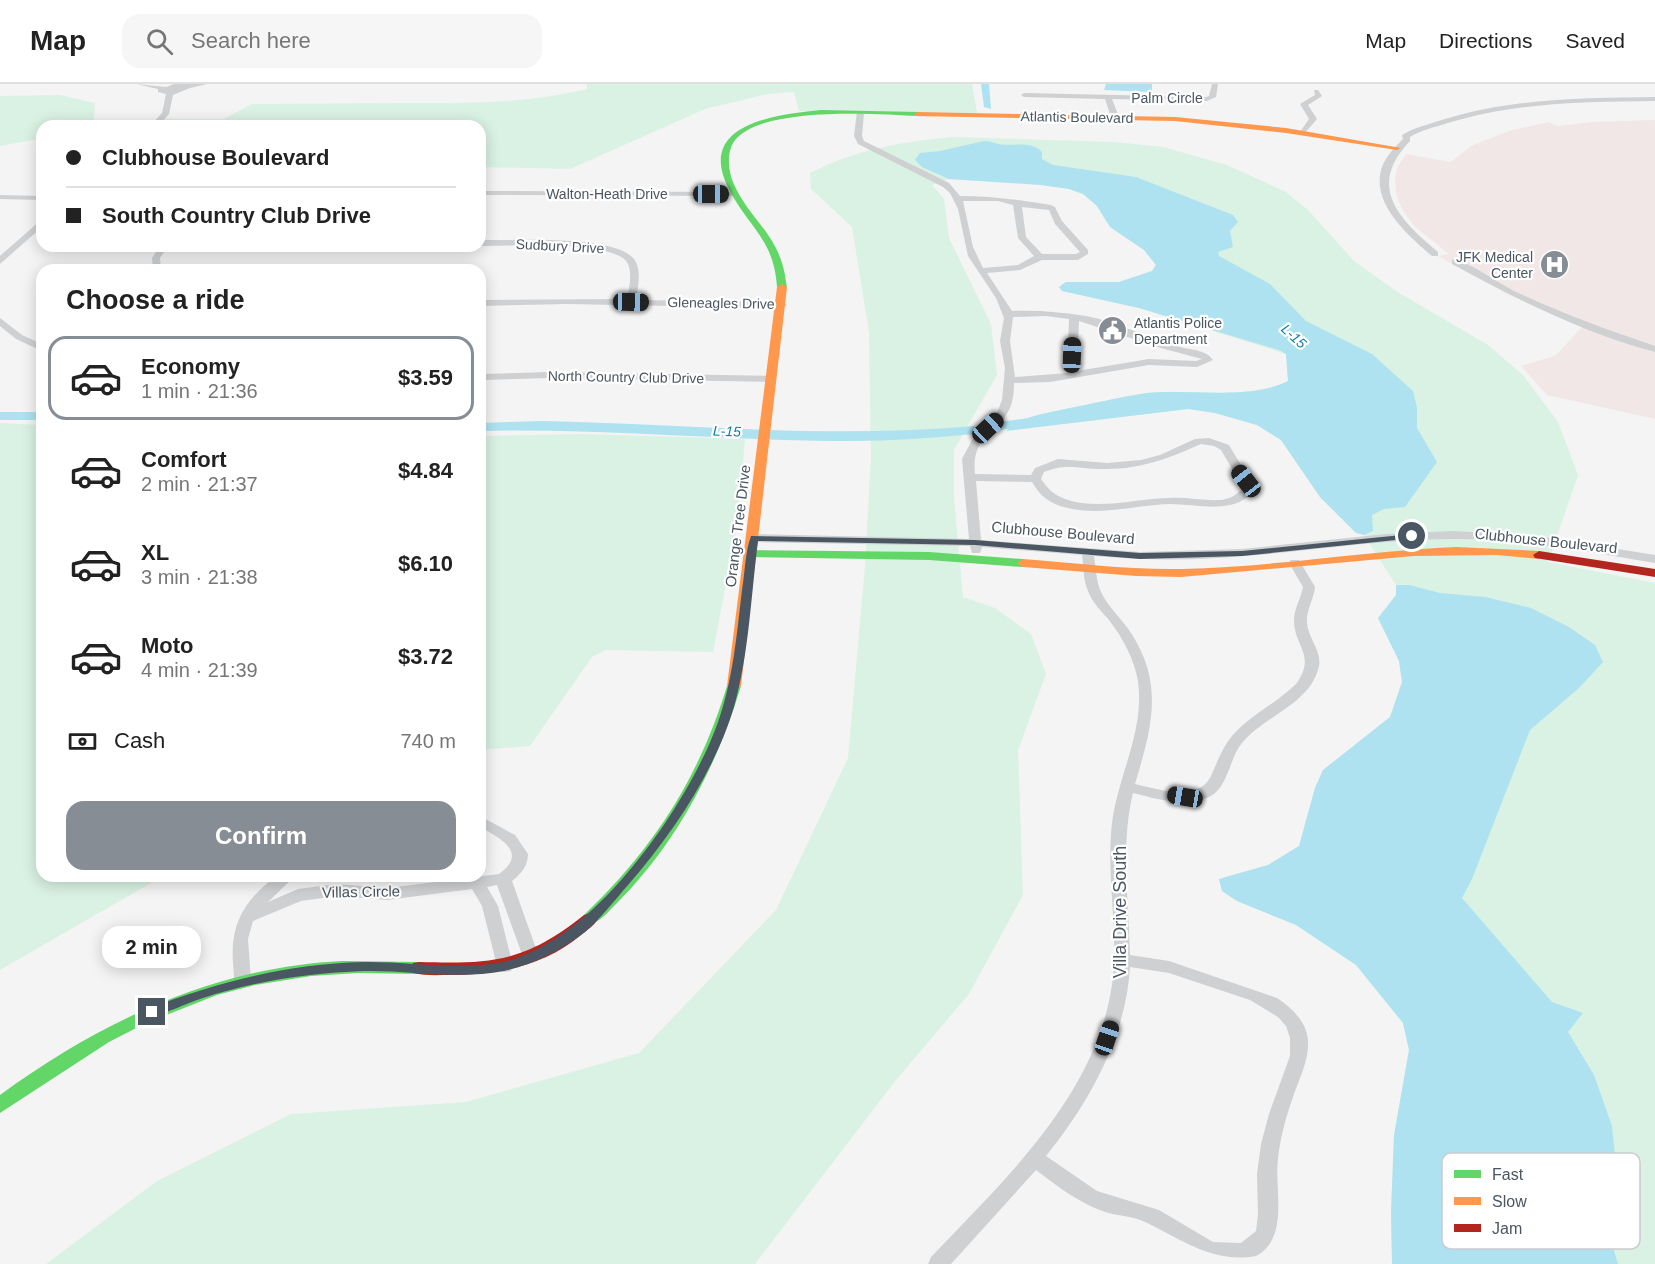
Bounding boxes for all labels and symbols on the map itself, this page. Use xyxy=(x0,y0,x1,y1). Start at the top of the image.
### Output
street label: Palm Circle xyxy=(1131,90,1203,106)
street label: Atlantis Boulevard xyxy=(1020,108,1134,126)
car xyxy=(693,185,729,203)
street label: Walton-Heath Drive xyxy=(546,186,668,202)
street label: Sudbury Drive xyxy=(515,236,605,256)
place label: JFK Medical Center xyxy=(1456,249,1533,281)
hospital icon: JFK Medical Center xyxy=(1538,249,1570,281)
car xyxy=(613,293,649,311)
street label: Gleneagles Drive xyxy=(667,294,775,312)
public building icon: Atlantis Police Department xyxy=(1097,315,1129,347)
place label: Atlantis Police Department xyxy=(1134,315,1222,347)
water label: L-15 xyxy=(1278,321,1310,351)
car xyxy=(1062,337,1082,373)
street label: North Country Club Drive xyxy=(548,368,705,386)
car xyxy=(969,409,1007,447)
water label: L-15 xyxy=(713,423,741,439)
car xyxy=(1228,461,1264,501)
street label: Orange Tree Drive xyxy=(722,464,753,588)
street label: Clubhouse Boulevard xyxy=(991,518,1135,547)
route start xyxy=(1398,522,1425,549)
street label: Clubhouse Boulevard xyxy=(1474,525,1618,556)
car xyxy=(1166,785,1204,809)
street label: Villa Drive South xyxy=(1110,846,1130,978)
street label: Villas Circle xyxy=(322,882,400,901)
callout: 2 min xyxy=(102,925,201,967)
route end xyxy=(138,998,165,1025)
car xyxy=(1093,1018,1121,1058)
legend xyxy=(1442,1153,1640,1249)
text: Fast xyxy=(1492,1166,1524,1183)
text: Slow xyxy=(1492,1193,1527,1210)
text: Jam xyxy=(1492,1220,1522,1237)

